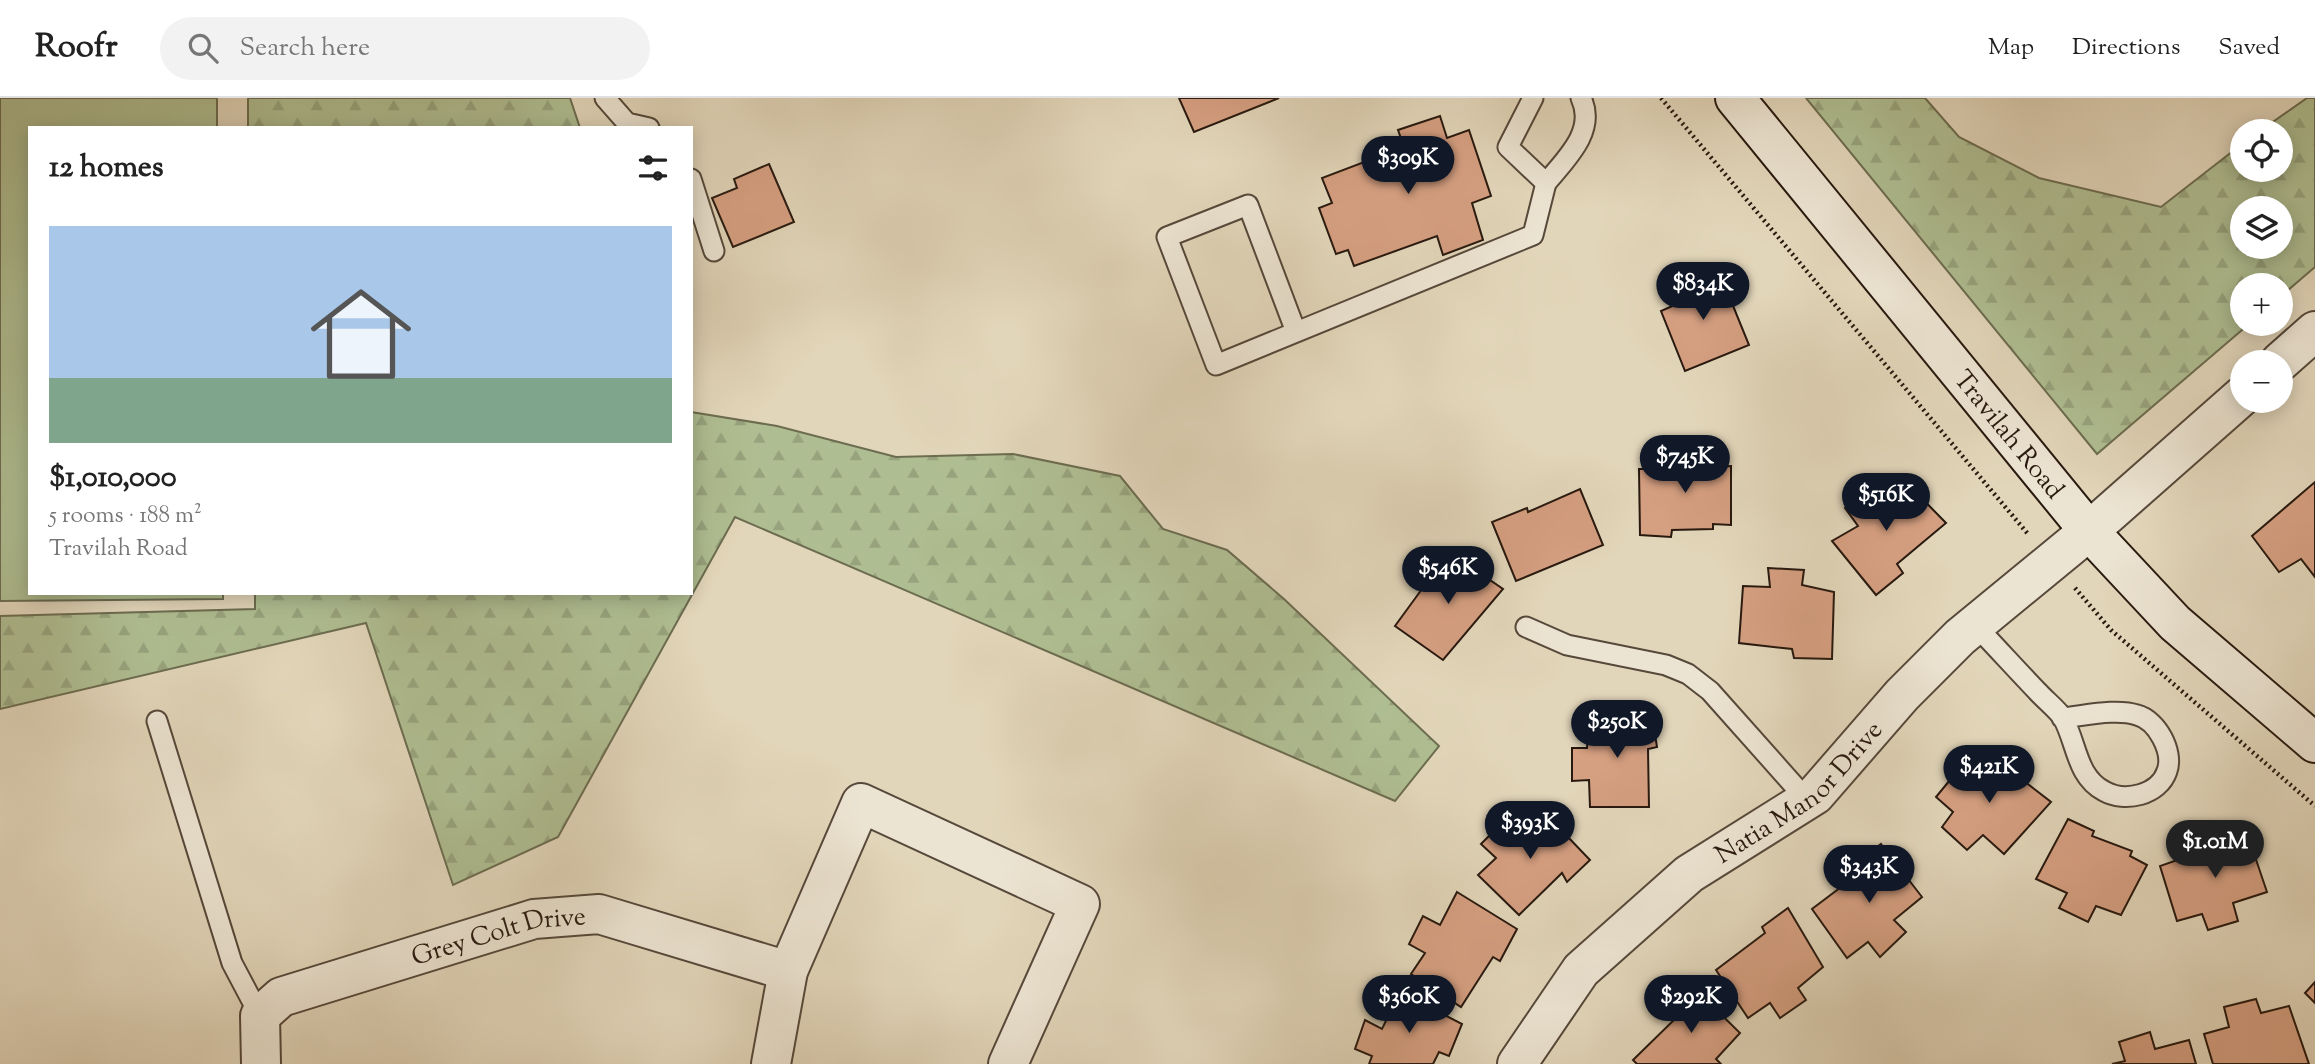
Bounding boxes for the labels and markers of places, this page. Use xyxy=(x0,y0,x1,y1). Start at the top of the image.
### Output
pin: $309K xyxy=(1359,136,1457,196)
pin: $834K xyxy=(1654,262,1752,322)
pin: $745K xyxy=(1636,436,1734,495)
pin: $516K xyxy=(1837,474,1935,533)
pin: $546K xyxy=(1399,546,1497,606)
pin: $250K xyxy=(1568,700,1666,760)
pin: $421K xyxy=(1940,746,2038,805)
pin: $393K xyxy=(1481,802,1579,861)
pin: $1.01M xyxy=(2158,820,2272,880)
pin: $343K xyxy=(1820,846,1918,905)
pin: $360K xyxy=(1360,976,1458,1035)
pin: $292K xyxy=(1642,976,1740,1035)

